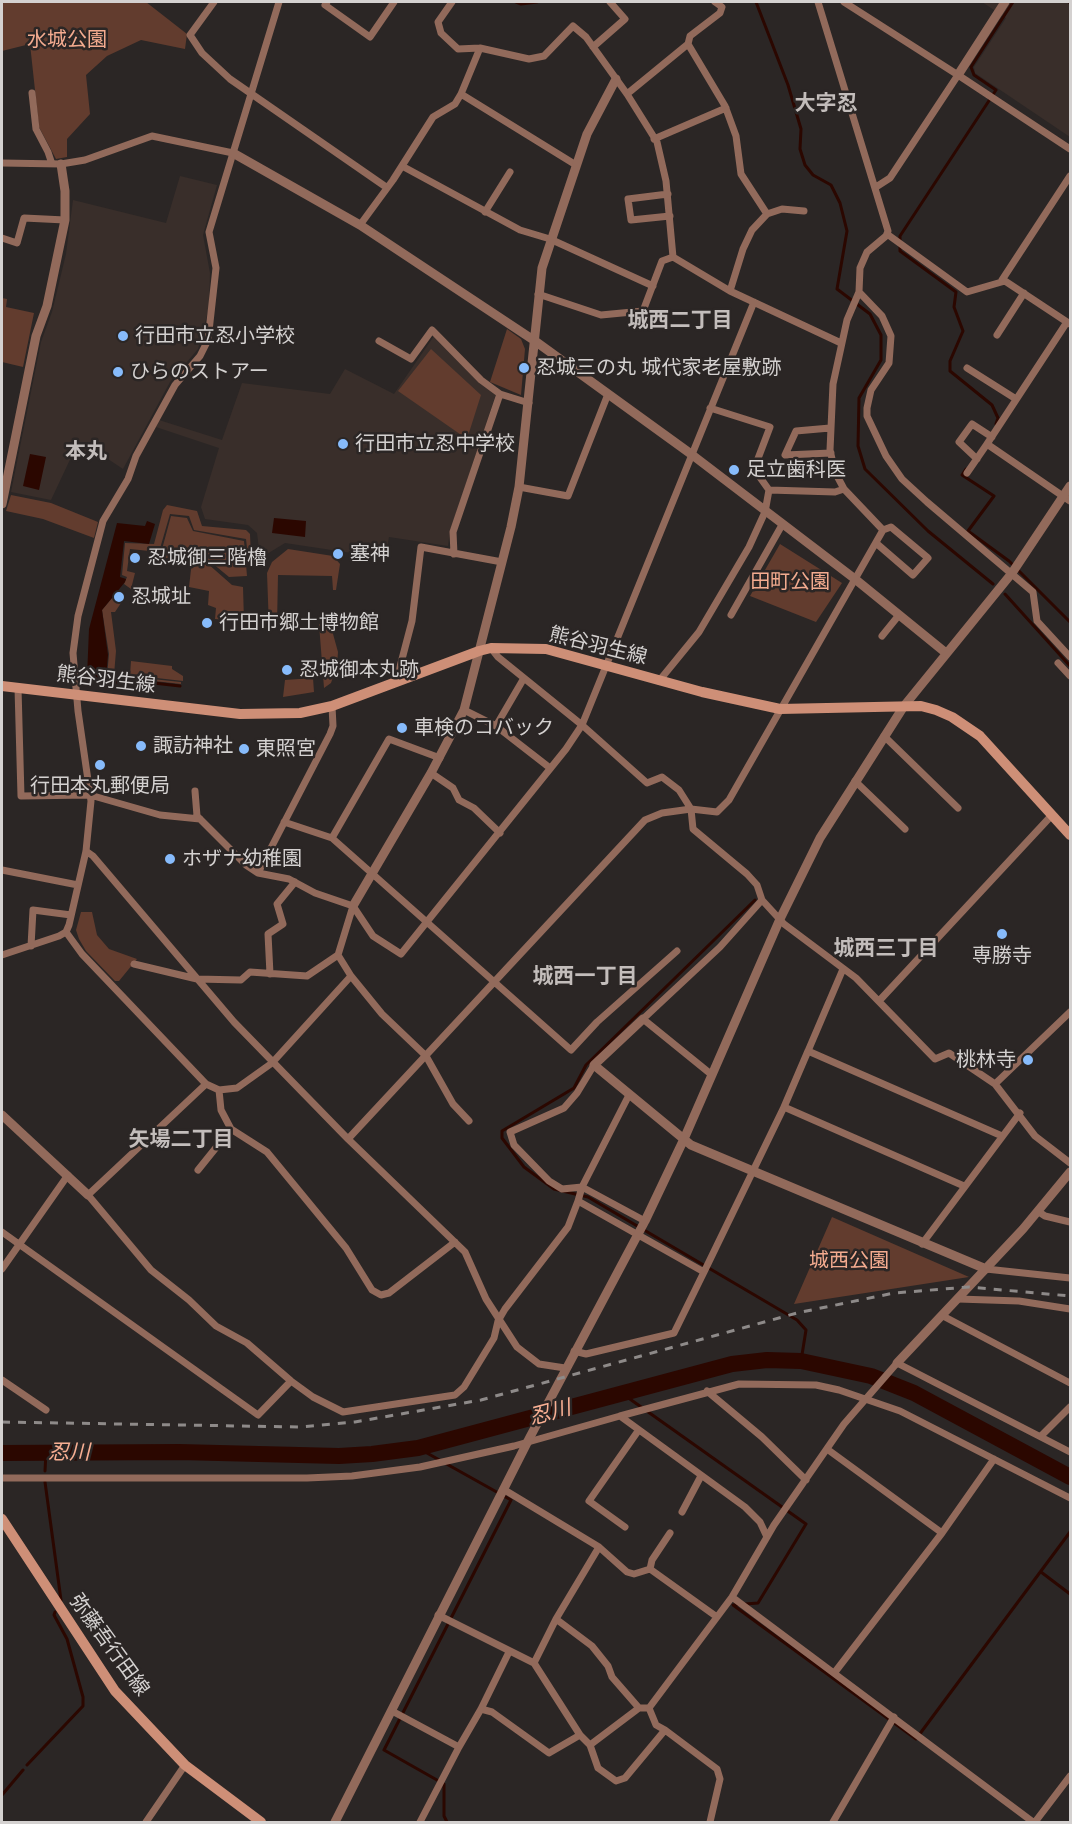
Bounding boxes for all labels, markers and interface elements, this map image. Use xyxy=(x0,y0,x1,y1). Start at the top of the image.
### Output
park label: 水城公園 xyxy=(27,28,107,52)
district label: 大字忍 xyxy=(795,91,857,117)
district label: 城西二丁目 xyxy=(628,308,732,334)
place label: 行田市立忍小学校 xyxy=(135,324,295,348)
marker: 行田市立忍小学校 xyxy=(116,329,130,343)
place label: 忍城三の丸 城代家老屋敷跡 xyxy=(536,356,781,380)
place label: ひらのストアー xyxy=(130,360,269,384)
marker: 忍城三の丸 城代家老屋敷跡 xyxy=(517,361,531,375)
marker: ひらのストアー xyxy=(111,365,125,379)
place label: 行田市立忍中学校 xyxy=(355,432,515,456)
marker: 行田市立忍中学校 xyxy=(336,437,350,451)
district label: 本丸 xyxy=(65,439,107,465)
place label: 足立歯科医 xyxy=(746,458,846,482)
marker: 足立歯科医 xyxy=(727,463,741,477)
place label: 塞神 xyxy=(350,542,390,566)
place label: 忍城御三階櫓 xyxy=(147,546,267,570)
marker: 塞神 xyxy=(331,547,345,561)
marker: 忍城御三階櫓 xyxy=(128,551,142,565)
park label: 田町公園 xyxy=(750,570,830,594)
place label: 忍城址 xyxy=(131,585,191,609)
marker: 忍城址 xyxy=(112,590,126,604)
place label: 行田市郷土博物館 xyxy=(219,611,379,635)
marker: 行田市郷土博物館 xyxy=(200,616,214,630)
street label: 熊谷羽生線 xyxy=(547,622,649,670)
place label: 忍城御本丸跡 xyxy=(299,658,419,682)
street label: 熊谷羽生線 xyxy=(55,662,157,698)
marker: 忍城御本丸跡 xyxy=(280,663,294,677)
place label: 車検のコバック xyxy=(414,716,554,740)
marker: 車検のコバック xyxy=(395,721,409,735)
place label: 諏訪神社 xyxy=(153,734,233,758)
place label: 東照宮 xyxy=(256,737,316,761)
marker: 諏訪神社 xyxy=(134,739,148,753)
marker: 東照宮 xyxy=(237,742,251,756)
marker: 行田本丸郵便局 xyxy=(93,758,107,772)
place label: 行田本丸郵便局 xyxy=(30,774,170,798)
place label: ホザナ幼稚園 xyxy=(182,847,302,871)
marker: ホザナ幼稚園 xyxy=(163,852,177,866)
marker: 専勝寺 xyxy=(995,927,1009,941)
district label: 城西三丁目 xyxy=(834,936,938,962)
place label: 専勝寺 xyxy=(972,944,1032,968)
district label: 城西一丁目 xyxy=(533,964,637,990)
place label: 桃林寺 xyxy=(956,1048,1016,1072)
marker: 桃林寺 xyxy=(1021,1053,1035,1067)
district label: 矢場二丁目 xyxy=(129,1127,233,1153)
park label: 城西公園 xyxy=(809,1249,889,1273)
water label: 忍川 xyxy=(526,1395,574,1431)
water label: 忍川 xyxy=(48,1440,90,1466)
street label: 弥藤吾行田線 xyxy=(64,1589,154,1701)

